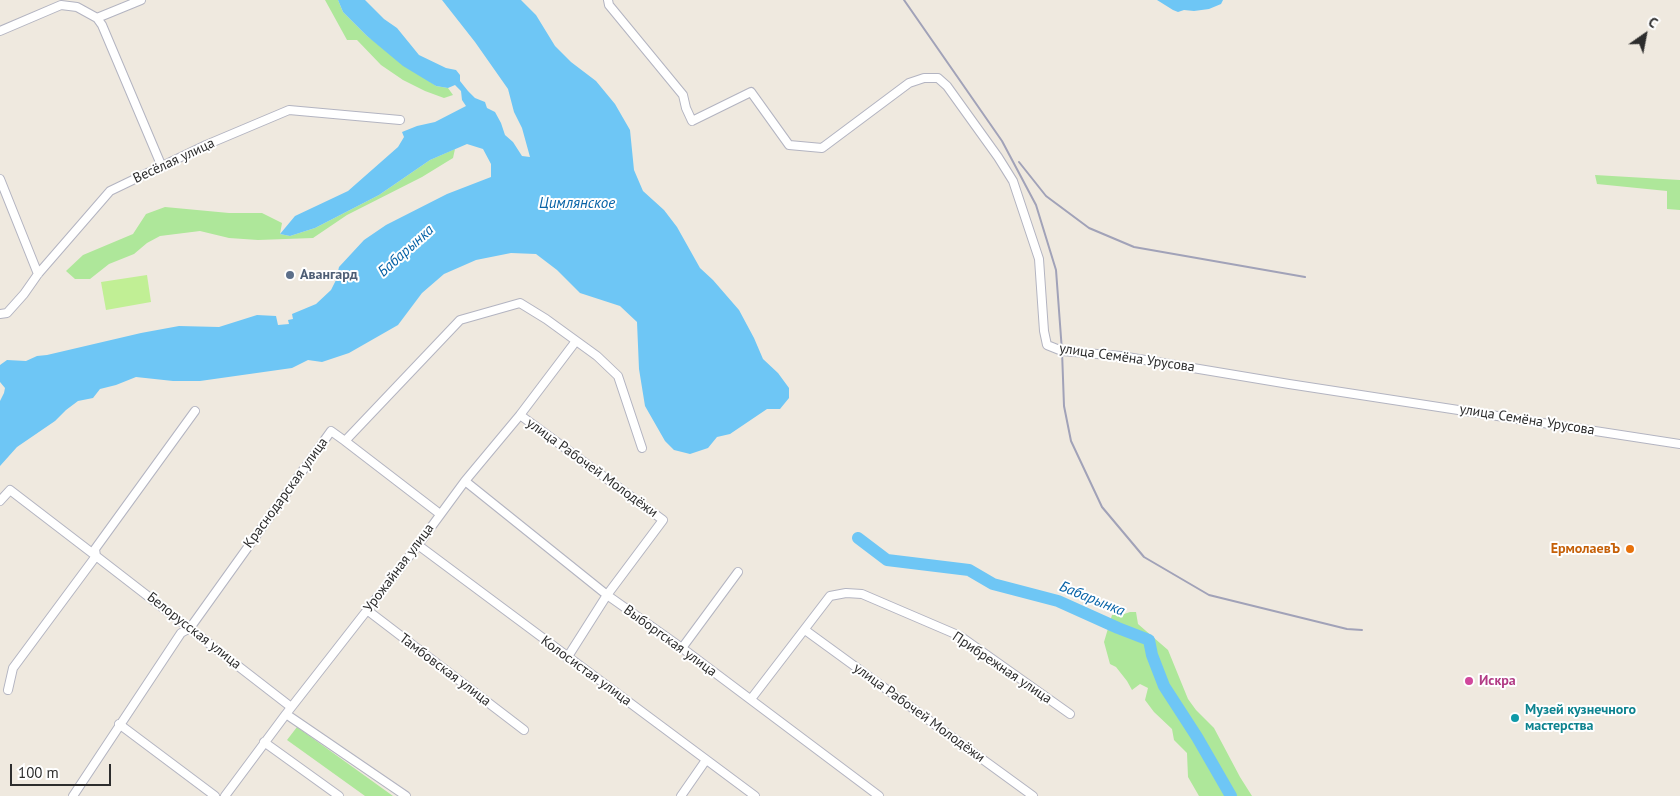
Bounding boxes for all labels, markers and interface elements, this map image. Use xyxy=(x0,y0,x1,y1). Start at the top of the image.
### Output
north arrow xyxy=(1620,10,1670,60)
text: С xyxy=(1645,13,1661,32)
street label: Весёлая улица xyxy=(131,135,217,187)
water label: Цимлянское xyxy=(539,195,615,213)
water label: Бабарынка xyxy=(374,221,438,281)
place label: Авангард xyxy=(300,267,358,283)
marker: Авангард xyxy=(284,269,296,281)
street label: улица Семёна Урусова xyxy=(1058,340,1196,376)
street label: улица Семёна Урусова xyxy=(1458,401,1596,439)
street label: улица Рабочей Молодёжи xyxy=(523,415,661,521)
street label: Краснодарская улица xyxy=(240,435,332,551)
street label: Урожайная улица xyxy=(360,520,438,616)
place label: ЕрмолаевЪ xyxy=(1551,541,1620,557)
marker: ЕрмолаевЪ xyxy=(1624,543,1636,555)
water label: Бабарынка xyxy=(1057,578,1127,620)
street label: Белорусская улица xyxy=(144,589,244,673)
street label: Выборгская улица xyxy=(620,602,720,680)
street label: Прибрежная улица xyxy=(949,629,1055,707)
street label: Тамбовская улица xyxy=(396,630,494,710)
street label: Колосистая улица xyxy=(537,632,635,710)
street label: улица Рабочей Молодёжи xyxy=(850,660,988,766)
place label: Искра xyxy=(1479,673,1516,689)
marker: Искра xyxy=(1463,675,1475,687)
place label: Музей кузнечного мастерства xyxy=(1525,702,1636,734)
marker: Музей кузнечного мастерства xyxy=(1509,712,1521,724)
scale bar xyxy=(12,754,114,786)
text: 100 m xyxy=(18,763,59,782)

